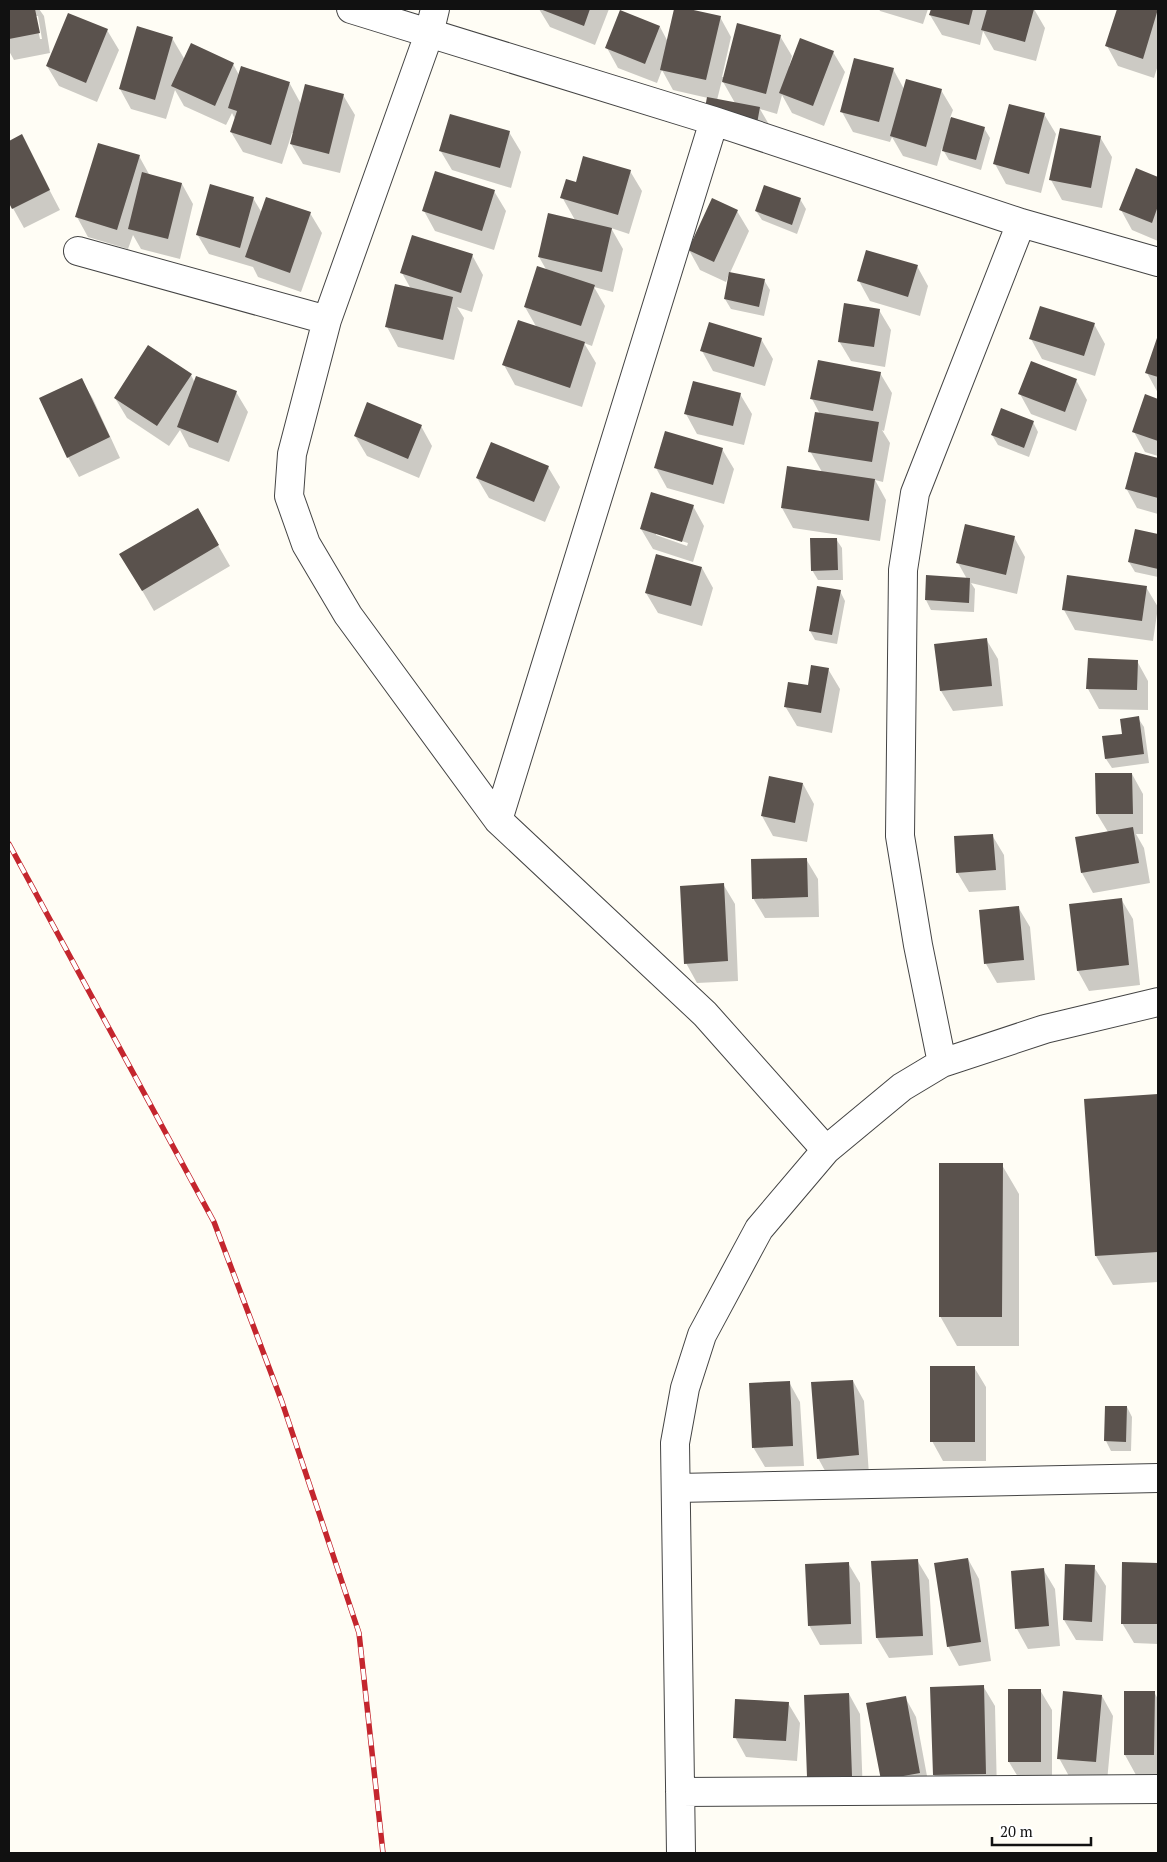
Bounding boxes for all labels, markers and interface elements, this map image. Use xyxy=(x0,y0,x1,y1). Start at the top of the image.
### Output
scale bar xyxy=(992,1814,1091,1846)
text: 20 m xyxy=(1000,1821,1033,1841)

